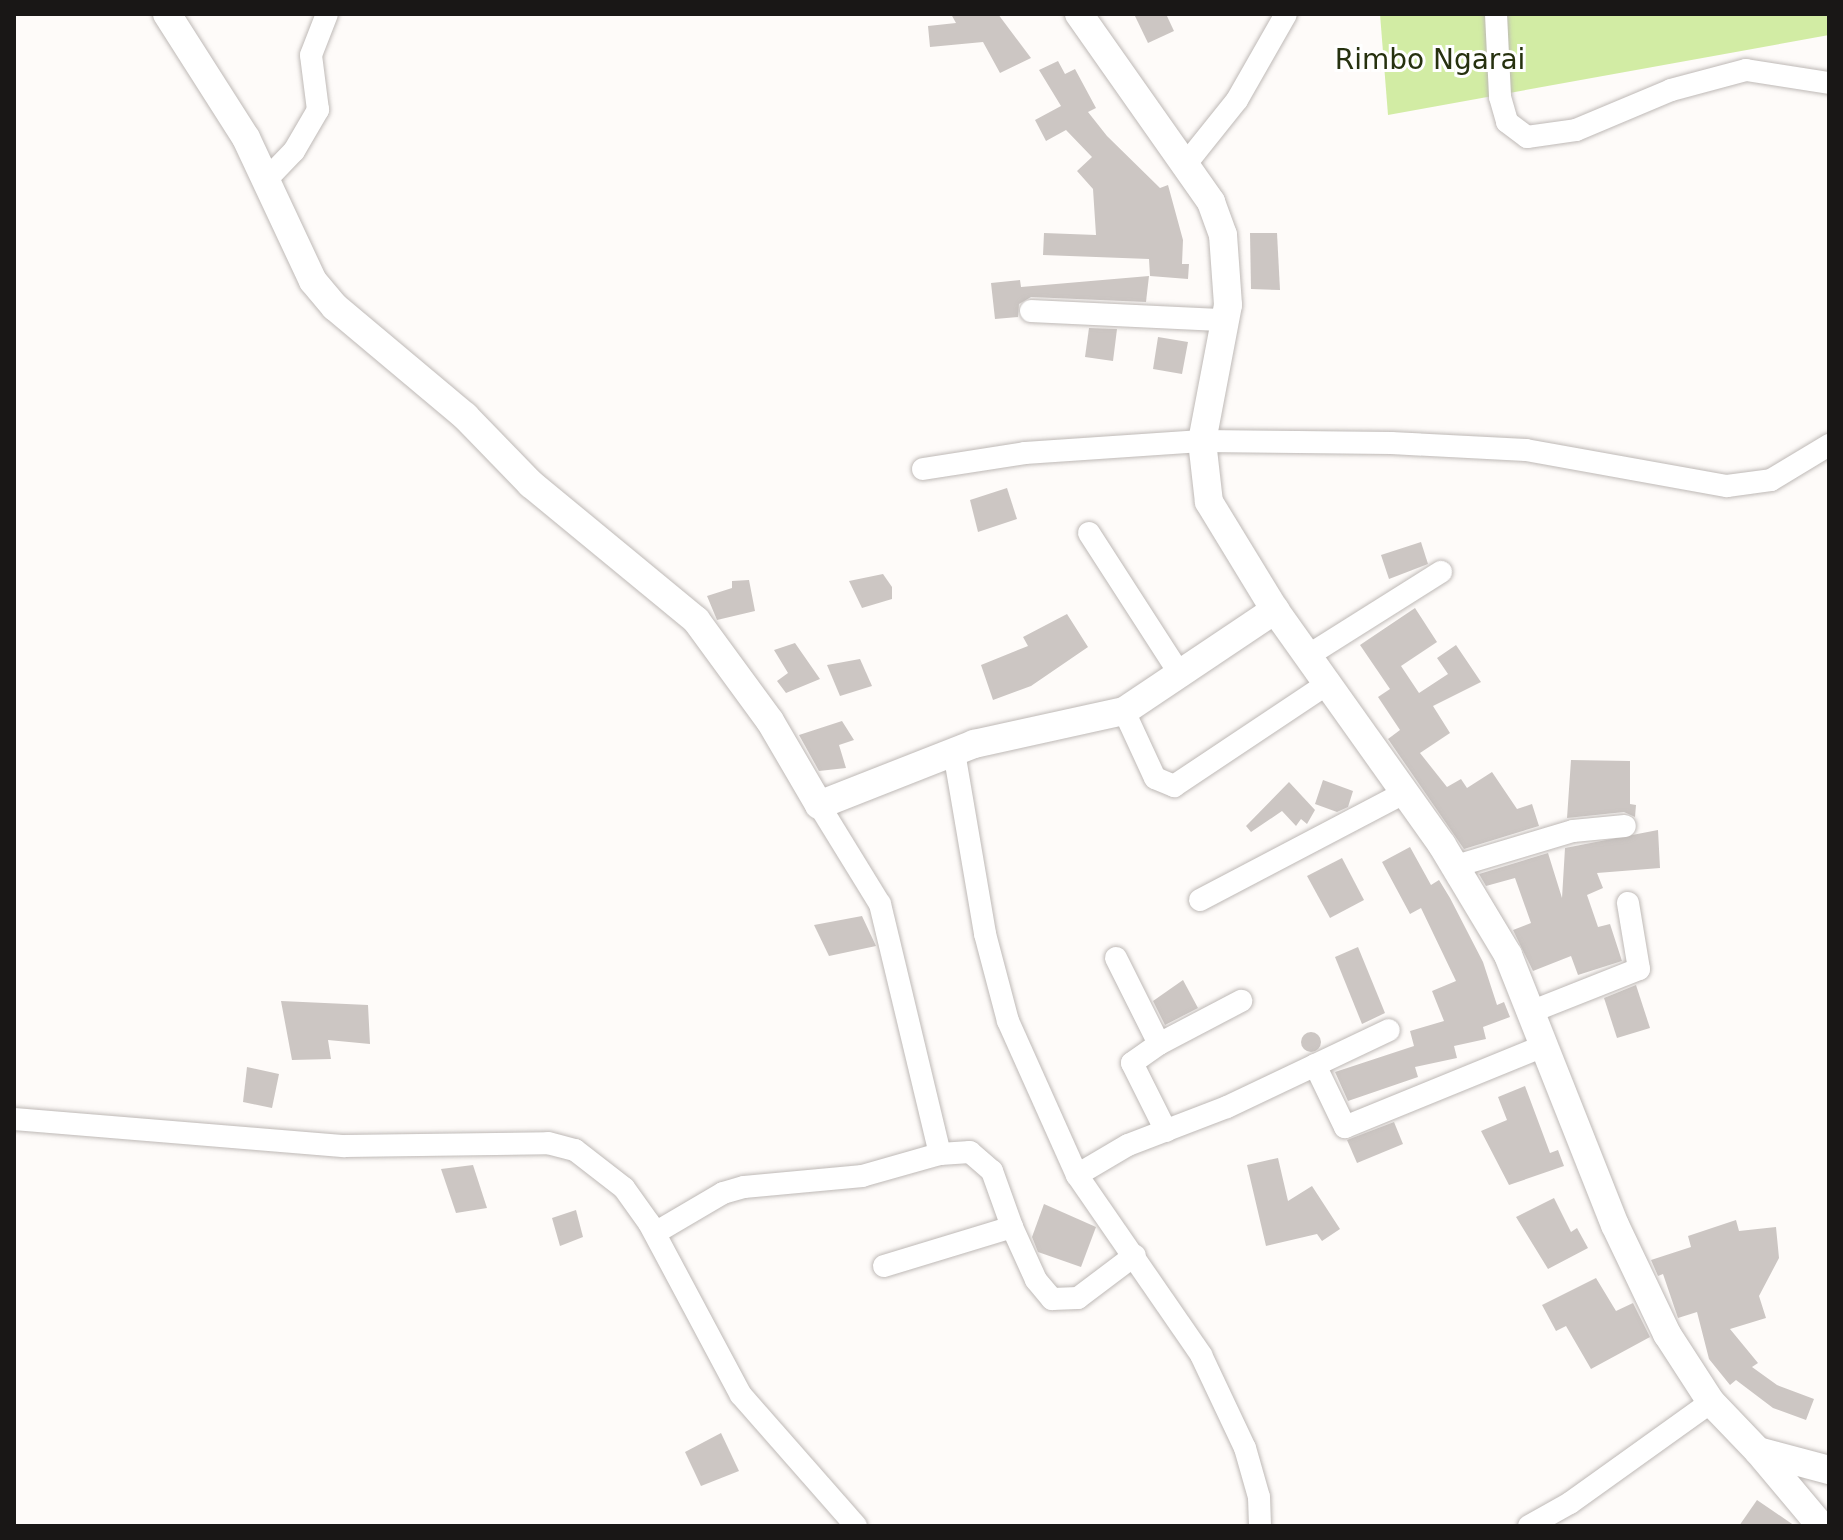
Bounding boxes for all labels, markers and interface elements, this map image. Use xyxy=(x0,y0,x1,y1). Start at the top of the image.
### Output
park label: Rimbo Ngarai xyxy=(1335,43,1525,77)

